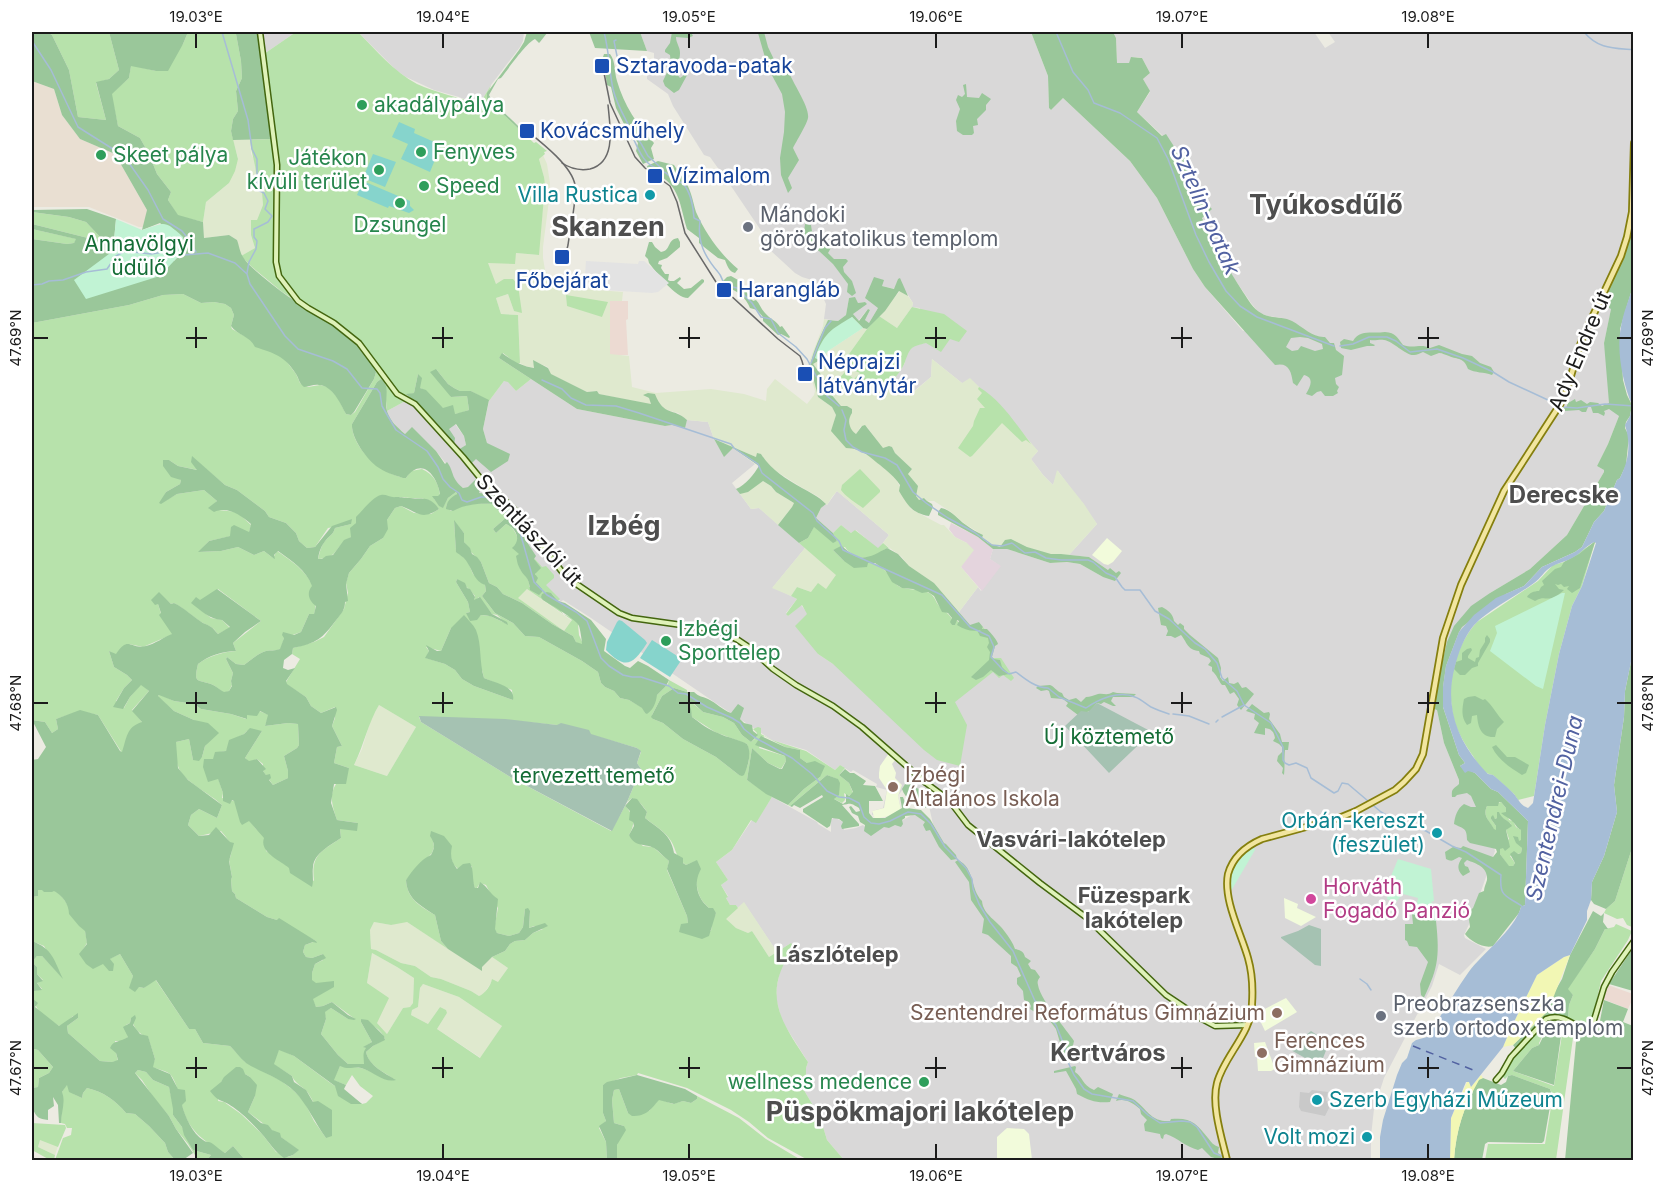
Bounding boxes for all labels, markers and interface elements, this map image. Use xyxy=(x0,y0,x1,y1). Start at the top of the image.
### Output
text: 19.03°E xyxy=(169,7,223,26)
text: 19.04°E xyxy=(416,7,470,26)
text: 19.05°E xyxy=(662,7,716,26)
text: 19.06°E xyxy=(909,7,963,26)
text: 19.07°E xyxy=(1156,7,1208,26)
text: 19.08°E xyxy=(1401,7,1455,26)
place label: Sztaravoda-patak xyxy=(616,53,793,78)
marker: Sztaravoda-patak xyxy=(593,57,611,75)
place label: akadálypálya xyxy=(374,92,504,117)
marker: akadálypálya xyxy=(355,98,369,112)
place label: Kovácsműhely xyxy=(540,118,685,143)
marker: Kovácsműhely xyxy=(518,122,536,140)
place label: Fenyves xyxy=(433,139,515,164)
water label: Sztelin-patak xyxy=(1166,141,1247,280)
place label: Skeet pálya xyxy=(113,142,228,167)
place label: Játékon kívüli terület xyxy=(247,145,367,194)
marker: Fenyves xyxy=(414,145,428,159)
marker: Skeet pálya xyxy=(94,148,108,162)
marker: Játékon kívüli terület xyxy=(372,163,386,177)
place label: Vízimalom xyxy=(668,163,771,188)
marker: Vízimalom xyxy=(646,167,664,185)
place label: Speed xyxy=(436,173,500,198)
marker: Speed xyxy=(417,179,431,193)
place label: Villa Rustica xyxy=(518,182,638,207)
marker: Villa Rustica xyxy=(643,188,657,202)
district label: Tyúkosdűlő xyxy=(1249,188,1403,221)
marker: Dzsungel xyxy=(393,196,407,210)
place label: Mándoki görögkatolikus templom xyxy=(760,202,998,251)
district label: Skanzen xyxy=(551,210,665,243)
place label: Dzsungel xyxy=(354,212,446,237)
marker: Mándoki görögkatolikus templom xyxy=(741,220,755,234)
park label: Annavölgyi üdülő xyxy=(84,231,194,280)
marker: Főbejárat xyxy=(553,248,571,266)
place label: Főbejárat xyxy=(516,268,608,293)
place label: Harangláb xyxy=(738,277,840,302)
marker: Harangláb xyxy=(715,281,733,299)
street label: Ady Endre út xyxy=(1543,287,1616,415)
text: 47.69°N xyxy=(6,310,25,366)
text: 47.69°N xyxy=(1638,310,1657,366)
place label: Néprajzi látványtár xyxy=(818,349,917,398)
marker: Néprajzi látványtár xyxy=(796,365,814,383)
street label: Szentlászlói út xyxy=(471,469,588,591)
district label: Derecske xyxy=(1509,480,1619,509)
district label: Izbég xyxy=(587,509,661,542)
place label: Izbégi Sporttelep xyxy=(678,616,781,665)
marker: Izbégi Sporttelep xyxy=(659,634,673,648)
text: 47.68°N xyxy=(6,675,25,731)
text: 47.68°N xyxy=(1638,675,1657,731)
water label: Szentendrei-Duna xyxy=(1520,713,1588,903)
park label: Új köztemető xyxy=(1044,723,1174,749)
place label: Izbégi Általános Iskola xyxy=(905,762,1060,811)
park label: tervezett temető xyxy=(513,763,675,788)
marker: Izbégi Általános Iskola xyxy=(886,780,900,794)
place label: Orbán-kereszt (feszület) xyxy=(1281,808,1425,857)
district label: Vasvári-lakótelep xyxy=(976,826,1166,852)
marker: Orbán-kereszt (feszület) xyxy=(1430,826,1444,840)
place label: Horváth Fogadó Panzió xyxy=(1323,874,1470,923)
district label: Füzespark lakótelep xyxy=(1078,882,1190,933)
marker: Horváth Fogadó Panzió xyxy=(1304,892,1318,906)
district label: Lászlótelep xyxy=(775,941,899,967)
place label: Preobrazsenszka szerb ortodox templom xyxy=(1393,991,1623,1040)
place label: Szentendrei Református Gimnázium xyxy=(910,1000,1265,1025)
marker: Szentendrei Református Gimnázium xyxy=(1270,1006,1284,1020)
marker: Preobrazsenszka szerb ortodox templom xyxy=(1374,1009,1388,1023)
place label: Ferences Gimnázium xyxy=(1274,1028,1385,1077)
district label: Kertváros xyxy=(1050,1038,1166,1067)
text: 47.67°N xyxy=(6,1040,25,1096)
text: 47.67°N xyxy=(1638,1040,1657,1096)
marker: Ferences Gimnázium xyxy=(1255,1046,1269,1060)
place label: wellness medence xyxy=(728,1069,912,1094)
marker: wellness medence xyxy=(917,1075,931,1089)
place label: Szerb Egyházi Múzeum xyxy=(1329,1087,1563,1112)
marker: Szerb Egyházi Múzeum xyxy=(1310,1093,1324,1107)
district label: Püspökmajori lakótelep xyxy=(766,1095,1074,1128)
place label: Volt mozi xyxy=(1263,1124,1355,1149)
marker: Volt mozi xyxy=(1360,1130,1374,1144)
text: 19.03°E xyxy=(169,1166,223,1185)
text: 19.04°E xyxy=(416,1166,470,1185)
text: 19.05°E xyxy=(662,1166,716,1185)
text: 19.06°E xyxy=(909,1166,963,1185)
text: 19.07°E xyxy=(1156,1166,1208,1185)
text: 19.08°E xyxy=(1401,1166,1455,1185)

